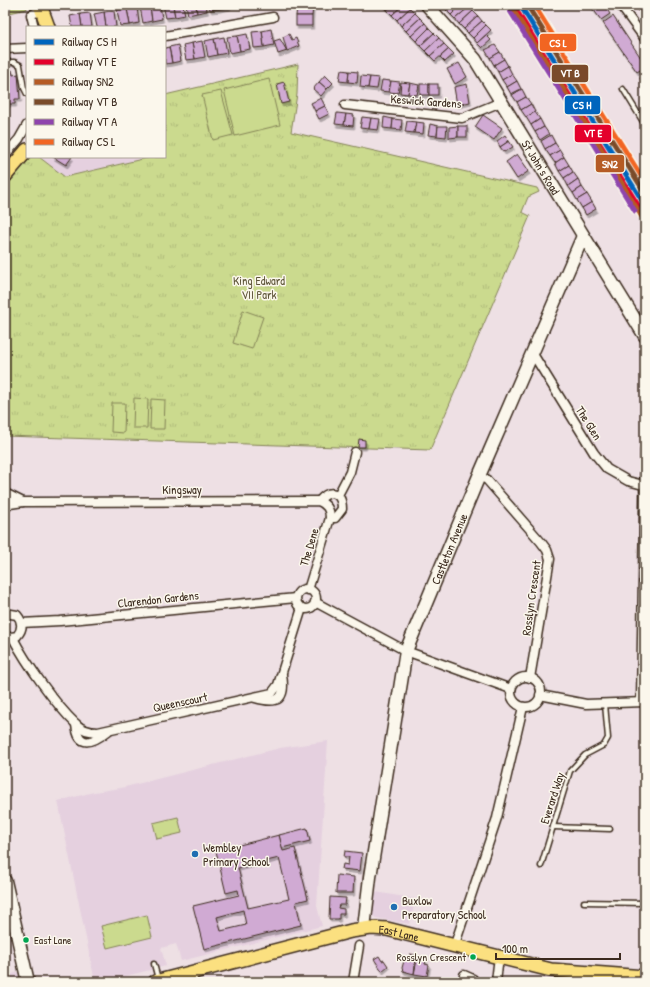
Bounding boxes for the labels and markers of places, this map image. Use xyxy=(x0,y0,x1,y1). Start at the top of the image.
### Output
place label: Wembley Primary School xyxy=(203,839,270,870)
marker: Wembley Primary School xyxy=(190,849,200,859)
place label: Buxlow Preparatory School xyxy=(402,892,487,923)
marker: Buxlow Preparatory School xyxy=(389,902,399,912)
place label: East Lane xyxy=(34,933,72,947)
marker: East Lane xyxy=(21,935,31,945)
place label: Rosslyn Crescent xyxy=(397,950,466,964)
marker: Rosslyn Crescent xyxy=(468,952,478,962)

